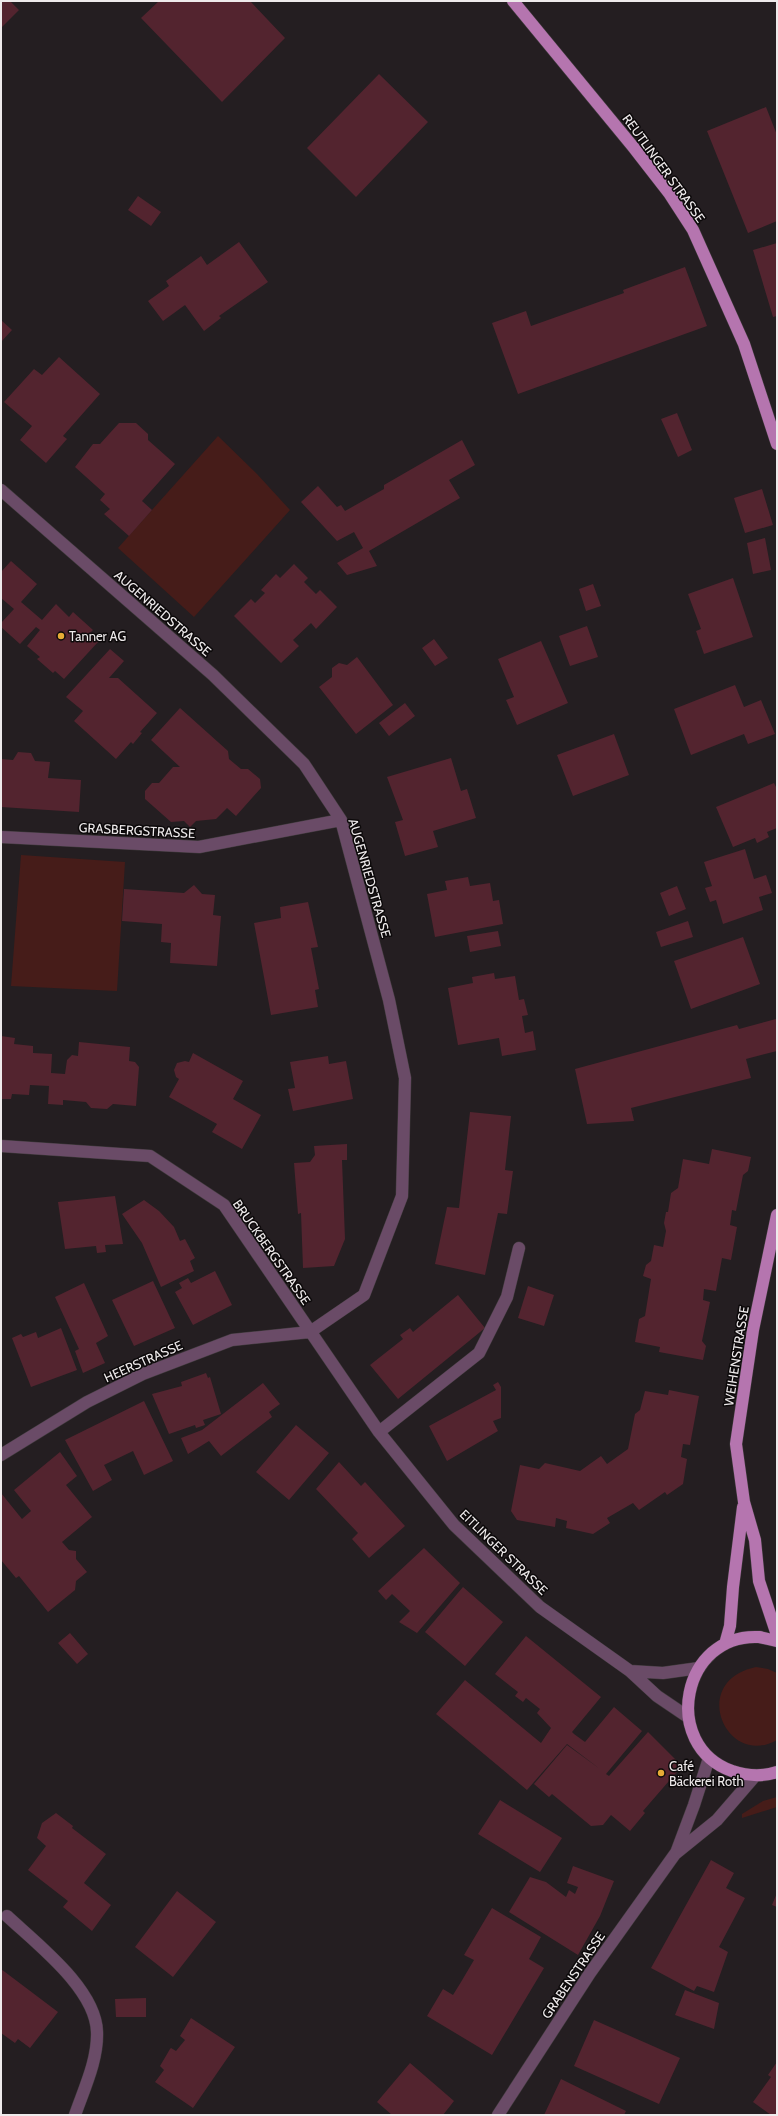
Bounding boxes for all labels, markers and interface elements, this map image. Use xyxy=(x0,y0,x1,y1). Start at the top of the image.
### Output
street label: REUTLINGER STRASSE xyxy=(619,111,709,225)
street label: AUGENRIEDSTRASSE xyxy=(111,567,215,659)
place label: Tanner AG xyxy=(69,628,126,644)
marker: Tanner AG xyxy=(56,631,66,641)
street label: AUGENRIEDSTRASSE xyxy=(345,817,395,939)
street label: GRASBERGSTRASSE xyxy=(78,819,196,841)
street label: BRUCKBERGSTRASSE xyxy=(230,1196,314,1308)
street label: WEIHENSTRASSE xyxy=(720,1305,752,1407)
street label: HEERSTRASSE xyxy=(101,1337,185,1385)
street label: EITLINGER STRASSE xyxy=(457,1506,551,1598)
place label: Café Bäckerei Roth xyxy=(669,1758,743,1789)
marker: Café Bäckerei Roth xyxy=(656,1768,666,1778)
street label: GRABENSTRASSE xyxy=(538,1928,608,2022)

